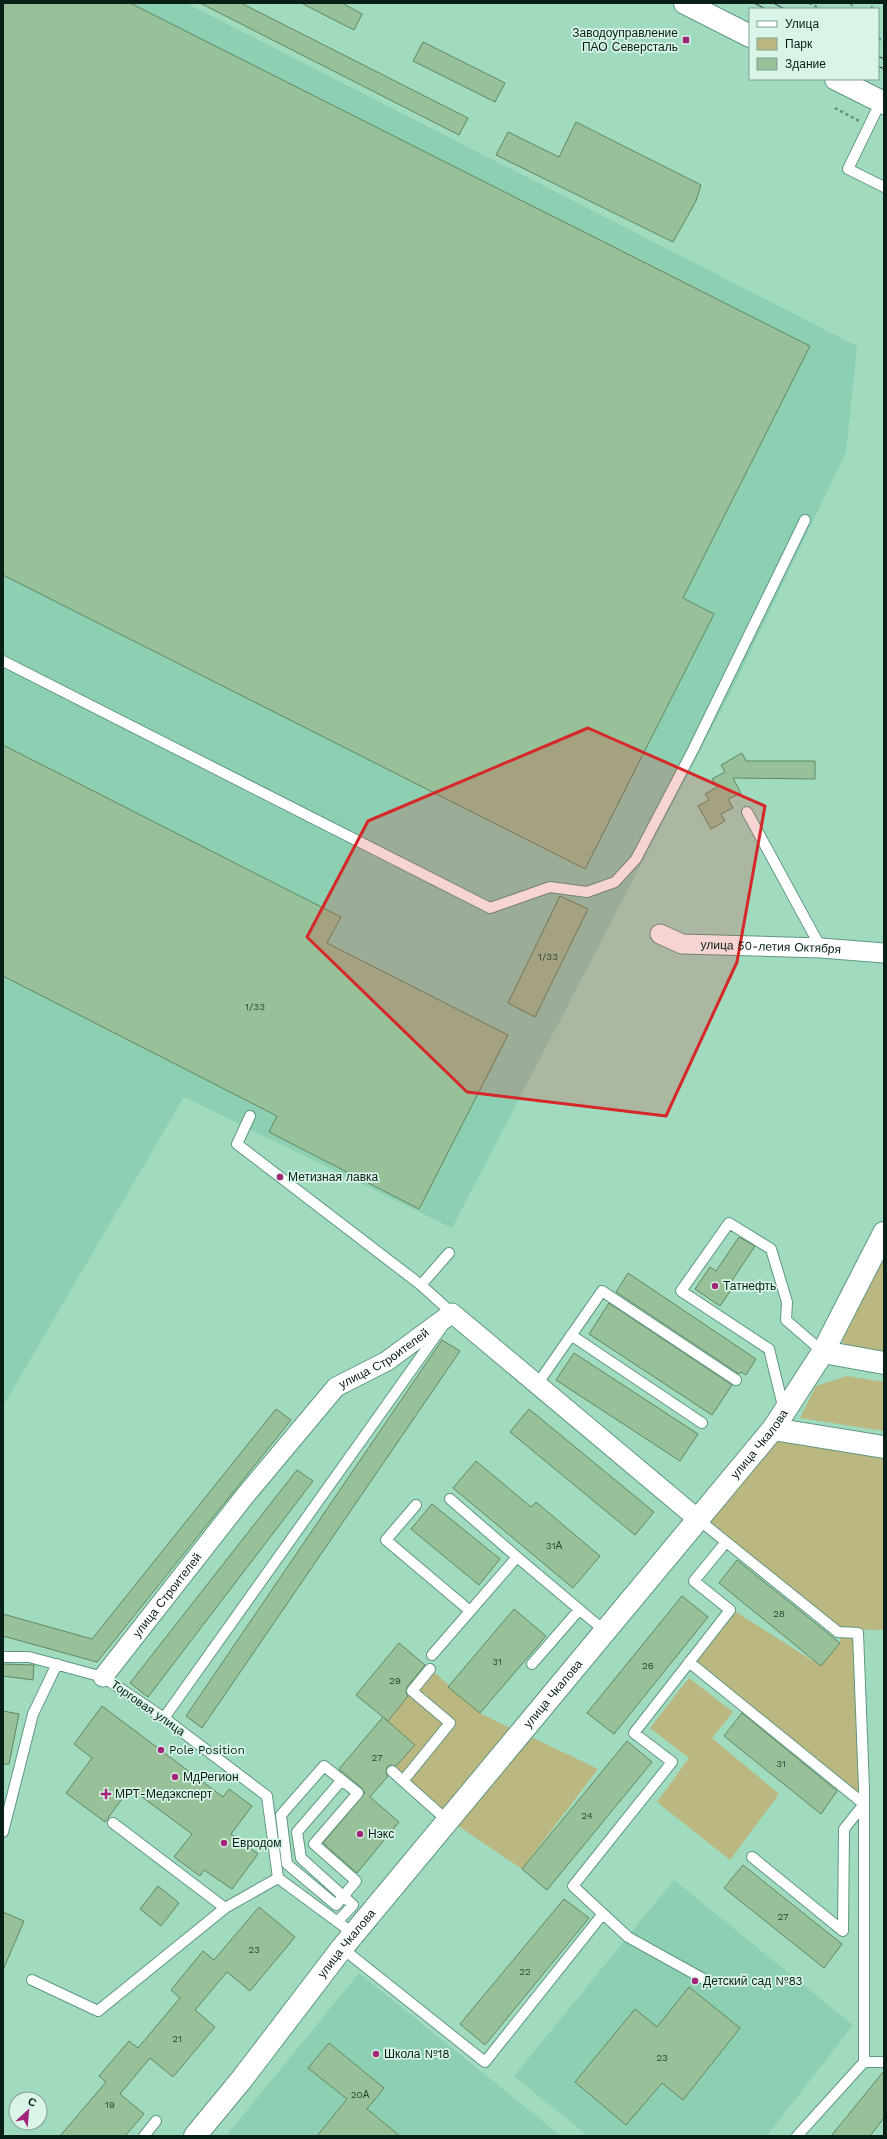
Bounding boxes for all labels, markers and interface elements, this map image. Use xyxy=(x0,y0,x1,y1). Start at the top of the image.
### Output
legend xyxy=(749,8,879,80)
text: Улица xyxy=(785,17,819,31)
place label: Заводоуправление ПАО Северсталь xyxy=(572,26,678,54)
marker: Заводоуправление ПАО Северсталь xyxy=(681,35,691,45)
text: Парк xyxy=(785,37,813,51)
text: Здание xyxy=(785,57,826,71)
street label: улица 50-летия Октября xyxy=(700,938,841,957)
house number: 1/33 xyxy=(538,951,558,962)
house number: 1/33 xyxy=(245,1001,265,1012)
place label: Метизная лавка xyxy=(288,1170,379,1184)
marker: Метизная лавка xyxy=(275,1172,285,1182)
place label: Татнефть xyxy=(723,1279,776,1293)
marker: Татнефть xyxy=(710,1281,720,1291)
street label: улица Строителей xyxy=(337,1325,432,1391)
street label: улица Чкалова xyxy=(728,1407,791,1481)
house number: 31А xyxy=(546,1540,563,1551)
street label: улица Строителей xyxy=(130,1550,205,1640)
house number: 28 xyxy=(773,1608,785,1619)
house number: 31 xyxy=(492,1656,502,1667)
street label: улица Чкалова xyxy=(521,1657,585,1731)
house number: 26 xyxy=(642,1660,654,1671)
house number: 29 xyxy=(389,1675,401,1686)
street label: Торговая улица xyxy=(108,1677,188,1739)
place label: Pole Position xyxy=(169,1743,245,1757)
marker: Pole Position xyxy=(156,1745,166,1755)
house number: 27 xyxy=(371,1752,383,1763)
house number: 31 xyxy=(776,1758,786,1769)
place label: МдРегион xyxy=(183,1770,239,1784)
marker: МдРегион xyxy=(170,1772,180,1782)
place label: МРТ-Медэксперт xyxy=(115,1787,213,1801)
marker: МРТ-Медэксперт xyxy=(100,1788,112,1800)
house number: 24 xyxy=(581,1810,593,1821)
place label: Нэкс xyxy=(368,1827,394,1841)
marker: Нэкс xyxy=(355,1829,365,1839)
place label: Евродом xyxy=(232,1836,281,1850)
marker: Евродом xyxy=(219,1838,229,1848)
street label: улица Чкалова xyxy=(315,1906,378,1981)
house number: 27 xyxy=(777,1911,789,1922)
house number: 23 xyxy=(248,1944,260,1955)
house number: 22 xyxy=(519,1966,531,1977)
place label: Детский сад №83 xyxy=(703,1974,803,1988)
marker: Детский сад №83 xyxy=(690,1976,700,1986)
house number: 21 xyxy=(172,2033,182,2044)
place label: Школа №18 xyxy=(384,2047,450,2061)
marker: Школа №18 xyxy=(371,2049,381,2059)
house number: 23 xyxy=(656,2052,668,2063)
house number: 20А xyxy=(351,2089,370,2100)
north arrow xyxy=(8,2091,48,2131)
text: С xyxy=(26,2095,39,2110)
house number: 19 xyxy=(105,2099,115,2110)

